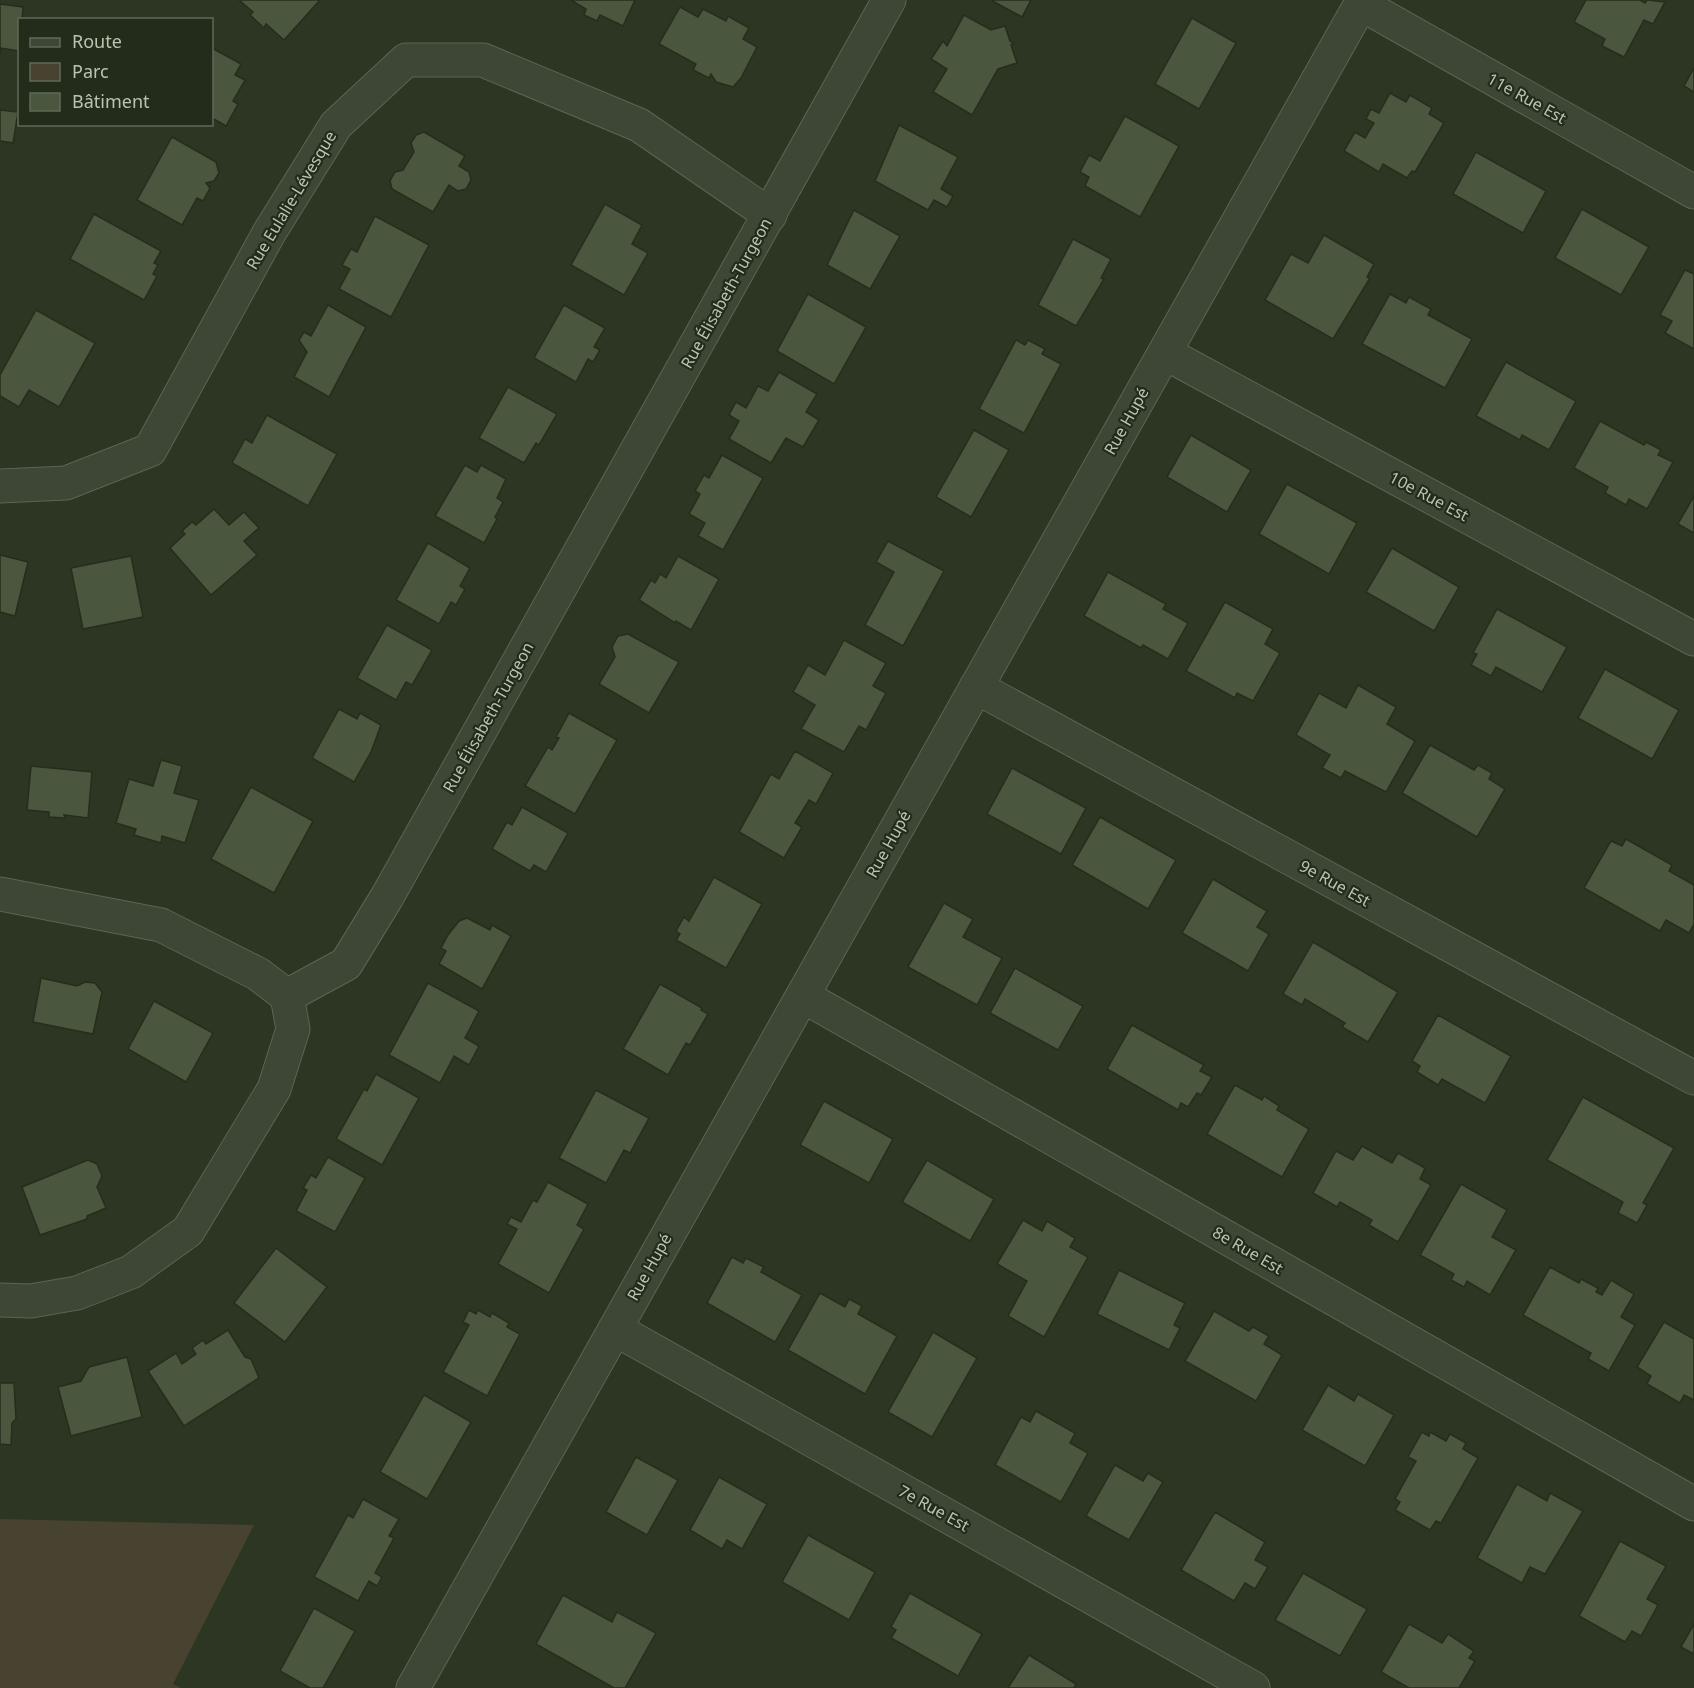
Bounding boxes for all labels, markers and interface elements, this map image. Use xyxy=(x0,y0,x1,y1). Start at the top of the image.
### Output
legend xyxy=(18,18,213,126)
text: Route xyxy=(72,29,122,53)
text: Parc xyxy=(72,59,109,83)
street label: 11e Rue Est xyxy=(1484,67,1571,129)
text: Bâtiment xyxy=(72,89,150,113)
street label: Rue Eulalie-Lévesque xyxy=(241,127,341,273)
street label: Rue Élisabeth-Turgeon xyxy=(675,214,777,372)
street label: Rue Hupé xyxy=(1099,383,1153,459)
street label: 10e Rue Est xyxy=(1385,466,1473,526)
street label: Rue Élisabeth-Turgeon xyxy=(437,638,539,796)
street label: Rue Hupé xyxy=(861,806,915,882)
street label: 9e Rue Est xyxy=(1296,855,1375,912)
street label: 8e Rue Est xyxy=(1209,1221,1287,1279)
street label: Rue Hupé xyxy=(622,1229,676,1305)
street label: 7e Rue Est xyxy=(895,1480,974,1537)

